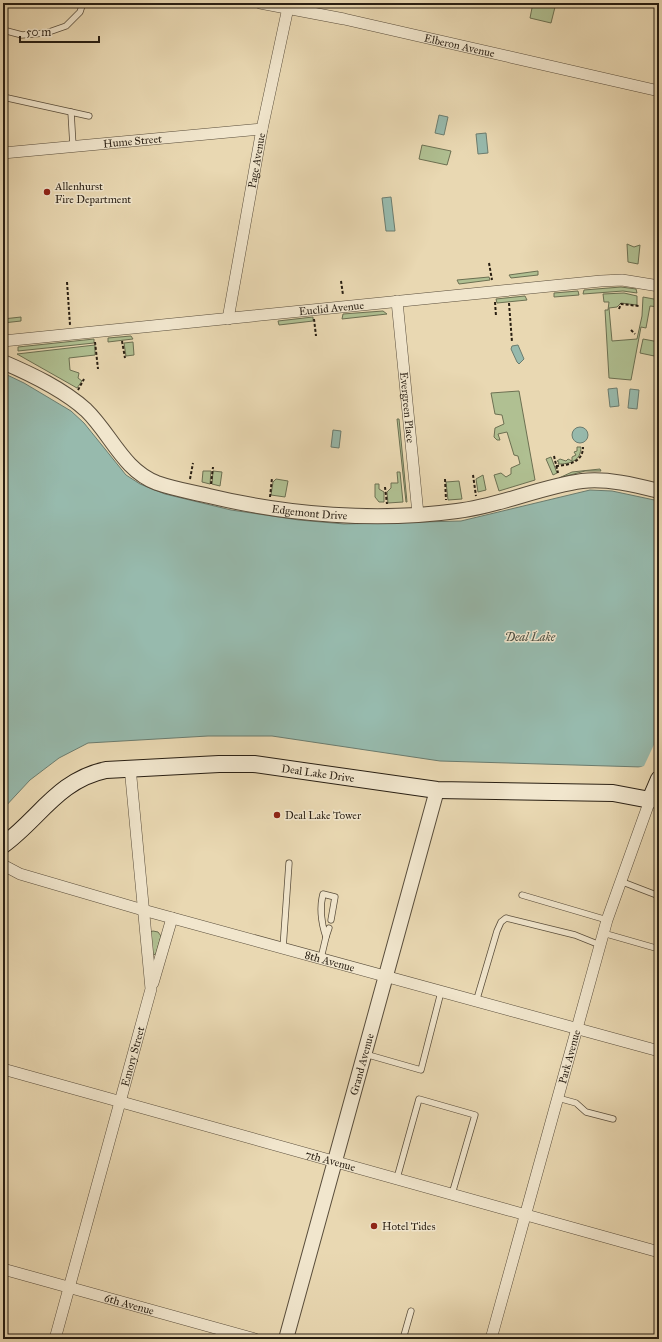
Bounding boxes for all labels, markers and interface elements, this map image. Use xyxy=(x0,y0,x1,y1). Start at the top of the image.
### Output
scale bar xyxy=(20,18,99,44)
text: 50 m xyxy=(26,25,51,39)
street label: Elberon Avenue xyxy=(423,31,496,60)
street label: Page Avenue xyxy=(245,131,268,189)
street label: Hume Street xyxy=(103,132,162,150)
place label: Allenhurst Fire Department xyxy=(54,180,131,206)
marker: Allenhurst Fire Department xyxy=(42,187,52,197)
street label: Euclid Avenue xyxy=(298,298,365,318)
street label: Evergreen Place xyxy=(398,371,418,444)
street label: Edgemont Drive xyxy=(271,502,348,522)
water label: Deal Lake xyxy=(505,630,556,644)
street label: Deal Lake Drive xyxy=(281,761,356,785)
place label: Deal Lake Tower xyxy=(285,809,362,822)
marker: Deal Lake Tower xyxy=(272,810,282,820)
street label: 8th Avenue xyxy=(303,948,357,974)
street label: Emory Street xyxy=(118,1025,147,1088)
street label: Park Avenue xyxy=(556,1028,583,1085)
street label: Grand Avenue xyxy=(347,1031,376,1097)
street label: 7th Avenue xyxy=(304,1147,357,1174)
place label: Hotel Tides xyxy=(382,1220,435,1233)
marker: Hotel Tides xyxy=(369,1221,379,1231)
street label: 6th Avenue xyxy=(103,1291,156,1317)

